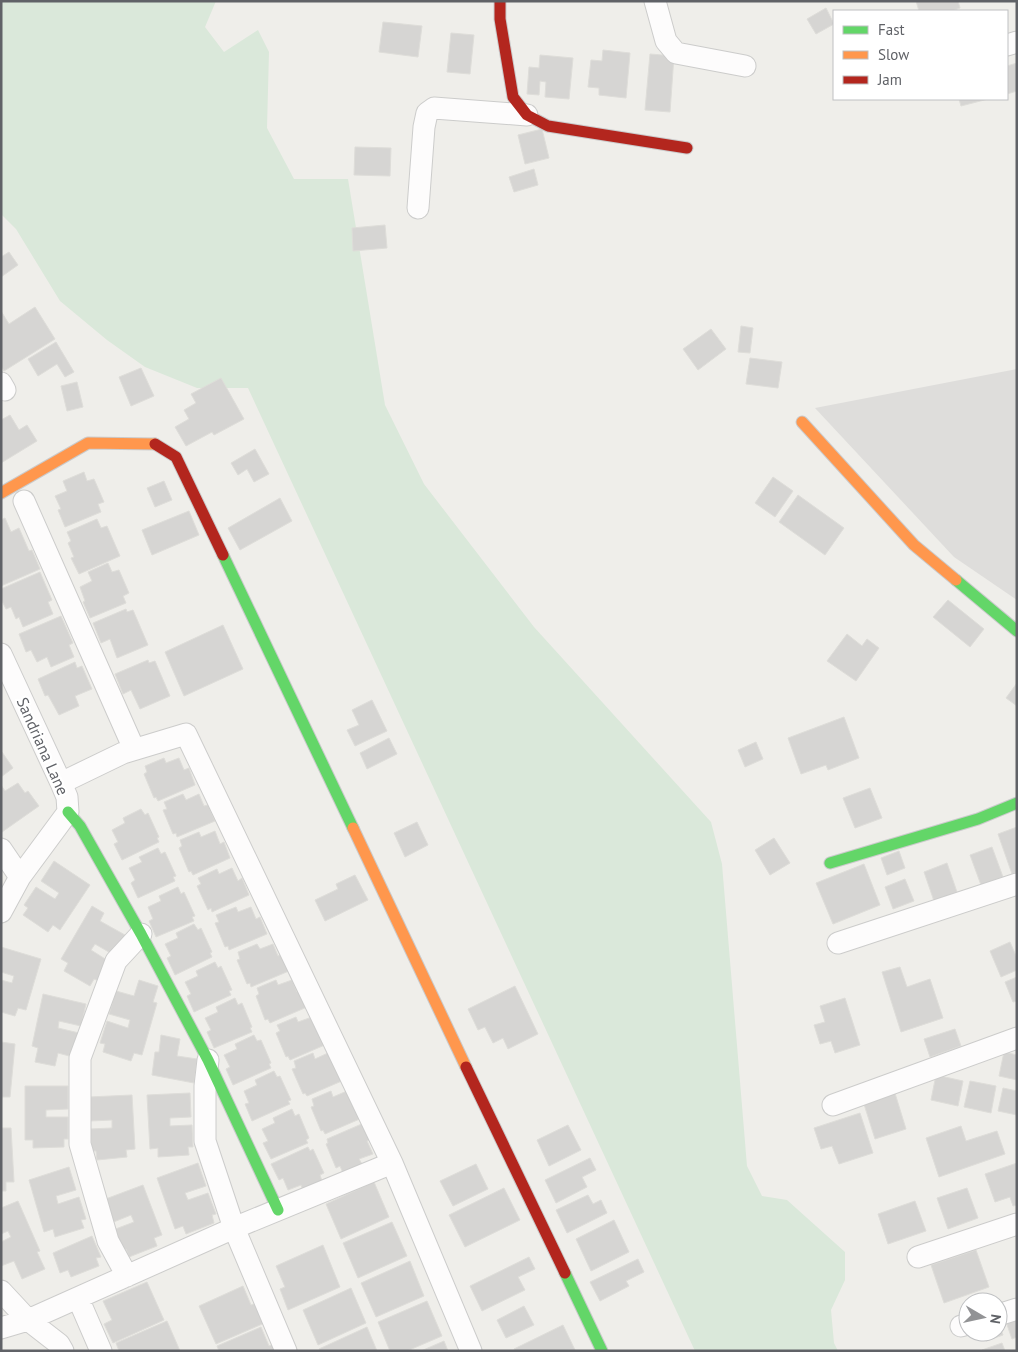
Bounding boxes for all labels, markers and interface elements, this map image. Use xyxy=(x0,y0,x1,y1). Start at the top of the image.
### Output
legend xyxy=(833,10,1008,100)
text: Fast xyxy=(878,20,905,39)
text: Slow xyxy=(878,45,909,64)
text: Jam xyxy=(877,70,902,89)
street label: Sandriana Lane xyxy=(12,694,74,798)
north arrow xyxy=(958,1292,1008,1342)
text: N xyxy=(986,1313,1005,1325)

